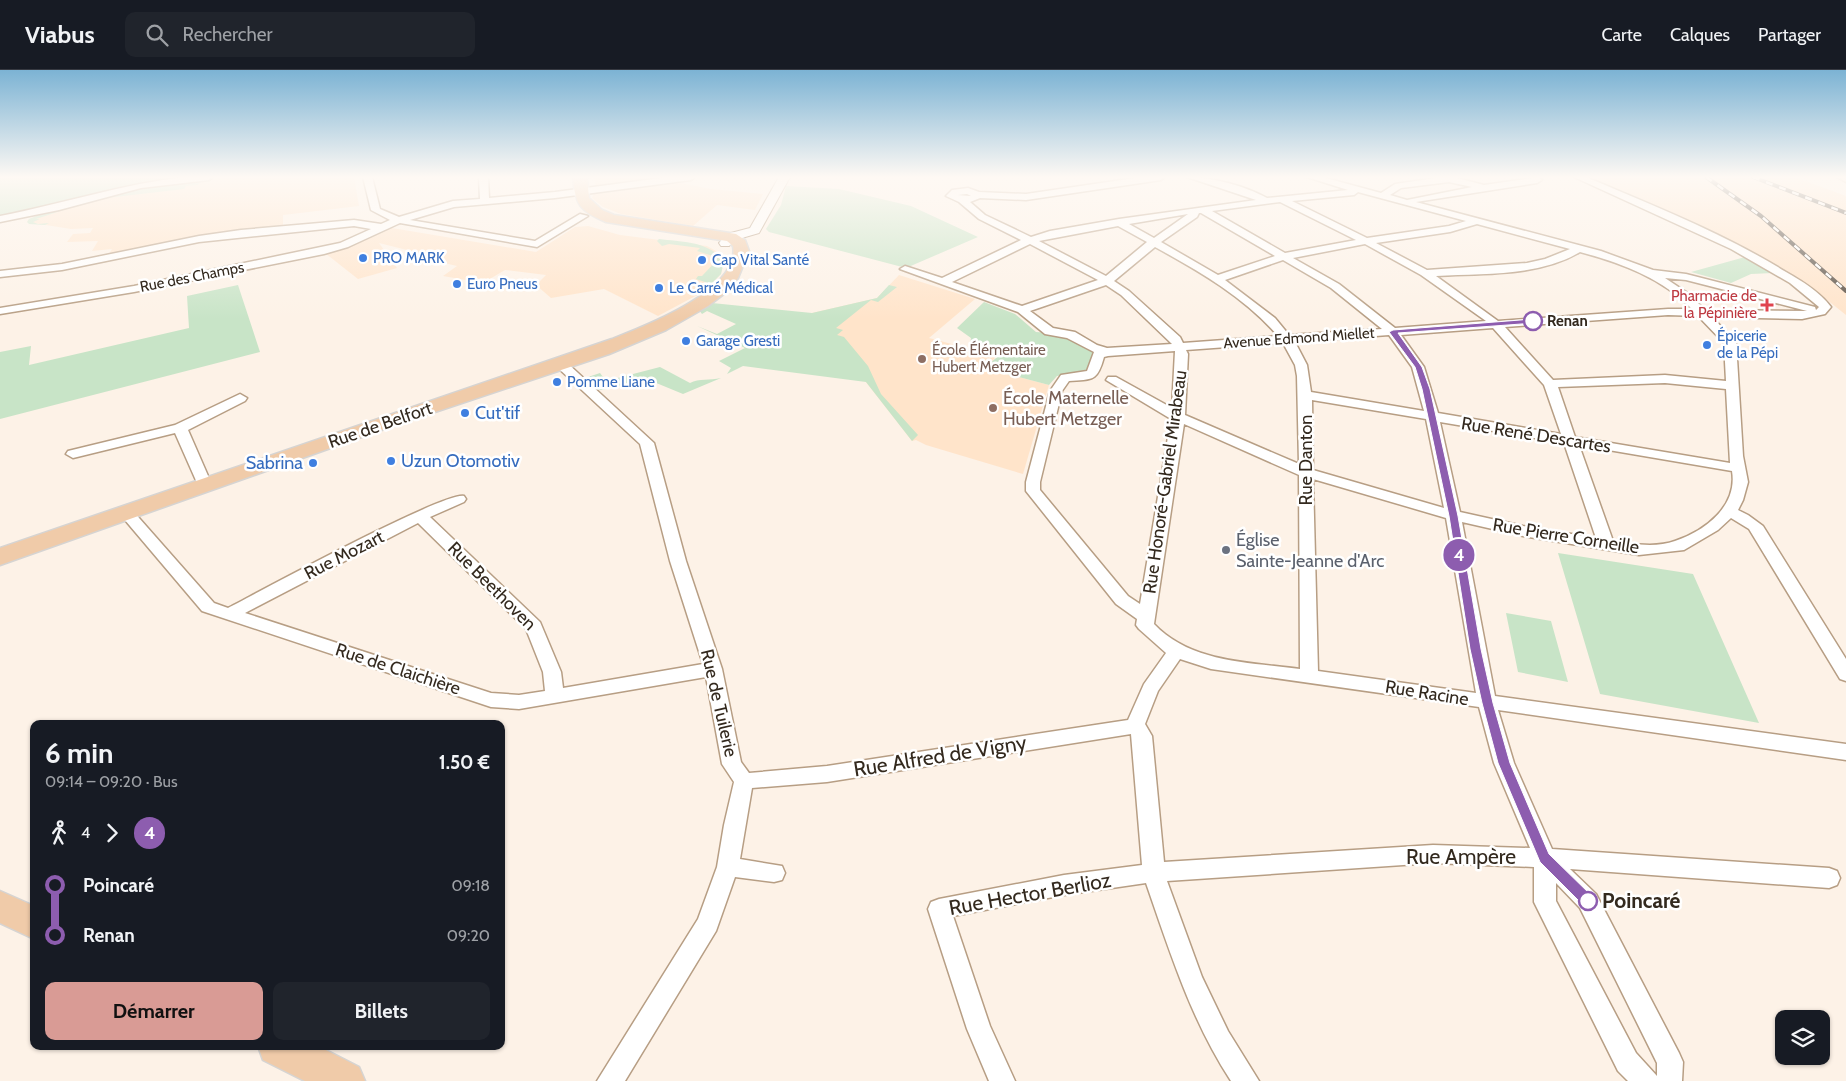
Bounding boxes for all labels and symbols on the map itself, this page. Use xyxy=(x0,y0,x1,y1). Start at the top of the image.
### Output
place label: PRO MARK xyxy=(373,249,445,267)
place label: Cap Vital Santé xyxy=(712,251,810,269)
marker: PRO MARK xyxy=(357,252,369,264)
marker: Cap Vital Santé xyxy=(696,254,708,266)
street label: Rue des Champs xyxy=(138,258,246,296)
place label: Euro Pneus xyxy=(467,275,538,293)
marker: Euro Pneus xyxy=(451,278,463,290)
place label: Le Carré Médical xyxy=(669,279,773,297)
marker: Le Carré Médical xyxy=(653,282,665,294)
place label: Pharmacie de la Pépinière xyxy=(1671,287,1757,322)
marker: Pharmacie de la Pépinière xyxy=(1761,299,1773,311)
marker: Renan xyxy=(1523,311,1543,331)
place label: Renan xyxy=(1547,312,1588,330)
street label: Avenue Edmond Miellet xyxy=(1223,324,1375,352)
place label: Épicerie de la Pépi xyxy=(1717,326,1778,362)
place label: Garage Gresti xyxy=(696,332,780,350)
marker: Garage Gresti xyxy=(680,335,692,347)
marker: Épicerie de la Pépi xyxy=(1701,339,1713,351)
place label: École Élémentaire Hubert Metzger xyxy=(932,340,1046,376)
marker: École Élémentaire Hubert Metzger xyxy=(916,353,928,365)
street label: Rue Honoré-Gabriel Mirabeau xyxy=(1138,369,1192,595)
place label: Pomme Liane xyxy=(567,373,655,391)
marker: Pomme Liane xyxy=(551,376,563,388)
place label: École Maternelle Hubert Metzger xyxy=(1003,387,1129,430)
street label: Rue de Belfort xyxy=(325,397,435,453)
place label: Cut'tif xyxy=(475,402,520,424)
marker: École Maternelle Hubert Metzger xyxy=(987,402,999,414)
marker: Cut'tif xyxy=(459,407,471,419)
street label: Rue René Descartes xyxy=(1460,412,1612,458)
street label: Rue Danton xyxy=(1295,415,1317,505)
place label: Uzun Otomotiv xyxy=(401,450,520,472)
place label: Sabrina xyxy=(246,452,303,474)
marker: Uzun Otomotiv xyxy=(385,455,397,467)
marker: Sabrina xyxy=(307,457,319,469)
street label: Rue Pierre Corneille xyxy=(1491,514,1641,558)
street label: Rue Mozart xyxy=(301,526,387,584)
place label: Église Sainte-Jeanne d'Arc xyxy=(1236,529,1384,572)
street label: Rue Beethoven xyxy=(443,537,541,635)
line badge: 4 xyxy=(1443,539,1475,571)
marker: Église Sainte-Jeanne d'Arc xyxy=(1220,544,1232,556)
street label: Rue de Claichière xyxy=(333,638,463,700)
street label: Rue de Tuilerie xyxy=(696,647,742,759)
street label: Rue Racine xyxy=(1384,676,1470,710)
street label: Rue Alfred de Vigny xyxy=(852,729,1029,782)
street label: Rue Ampère xyxy=(1406,844,1516,869)
street label: Rue Hector Berlioz xyxy=(947,867,1113,920)
place label: Poincaré xyxy=(1602,888,1681,913)
marker: Poincaré xyxy=(1578,891,1598,911)

